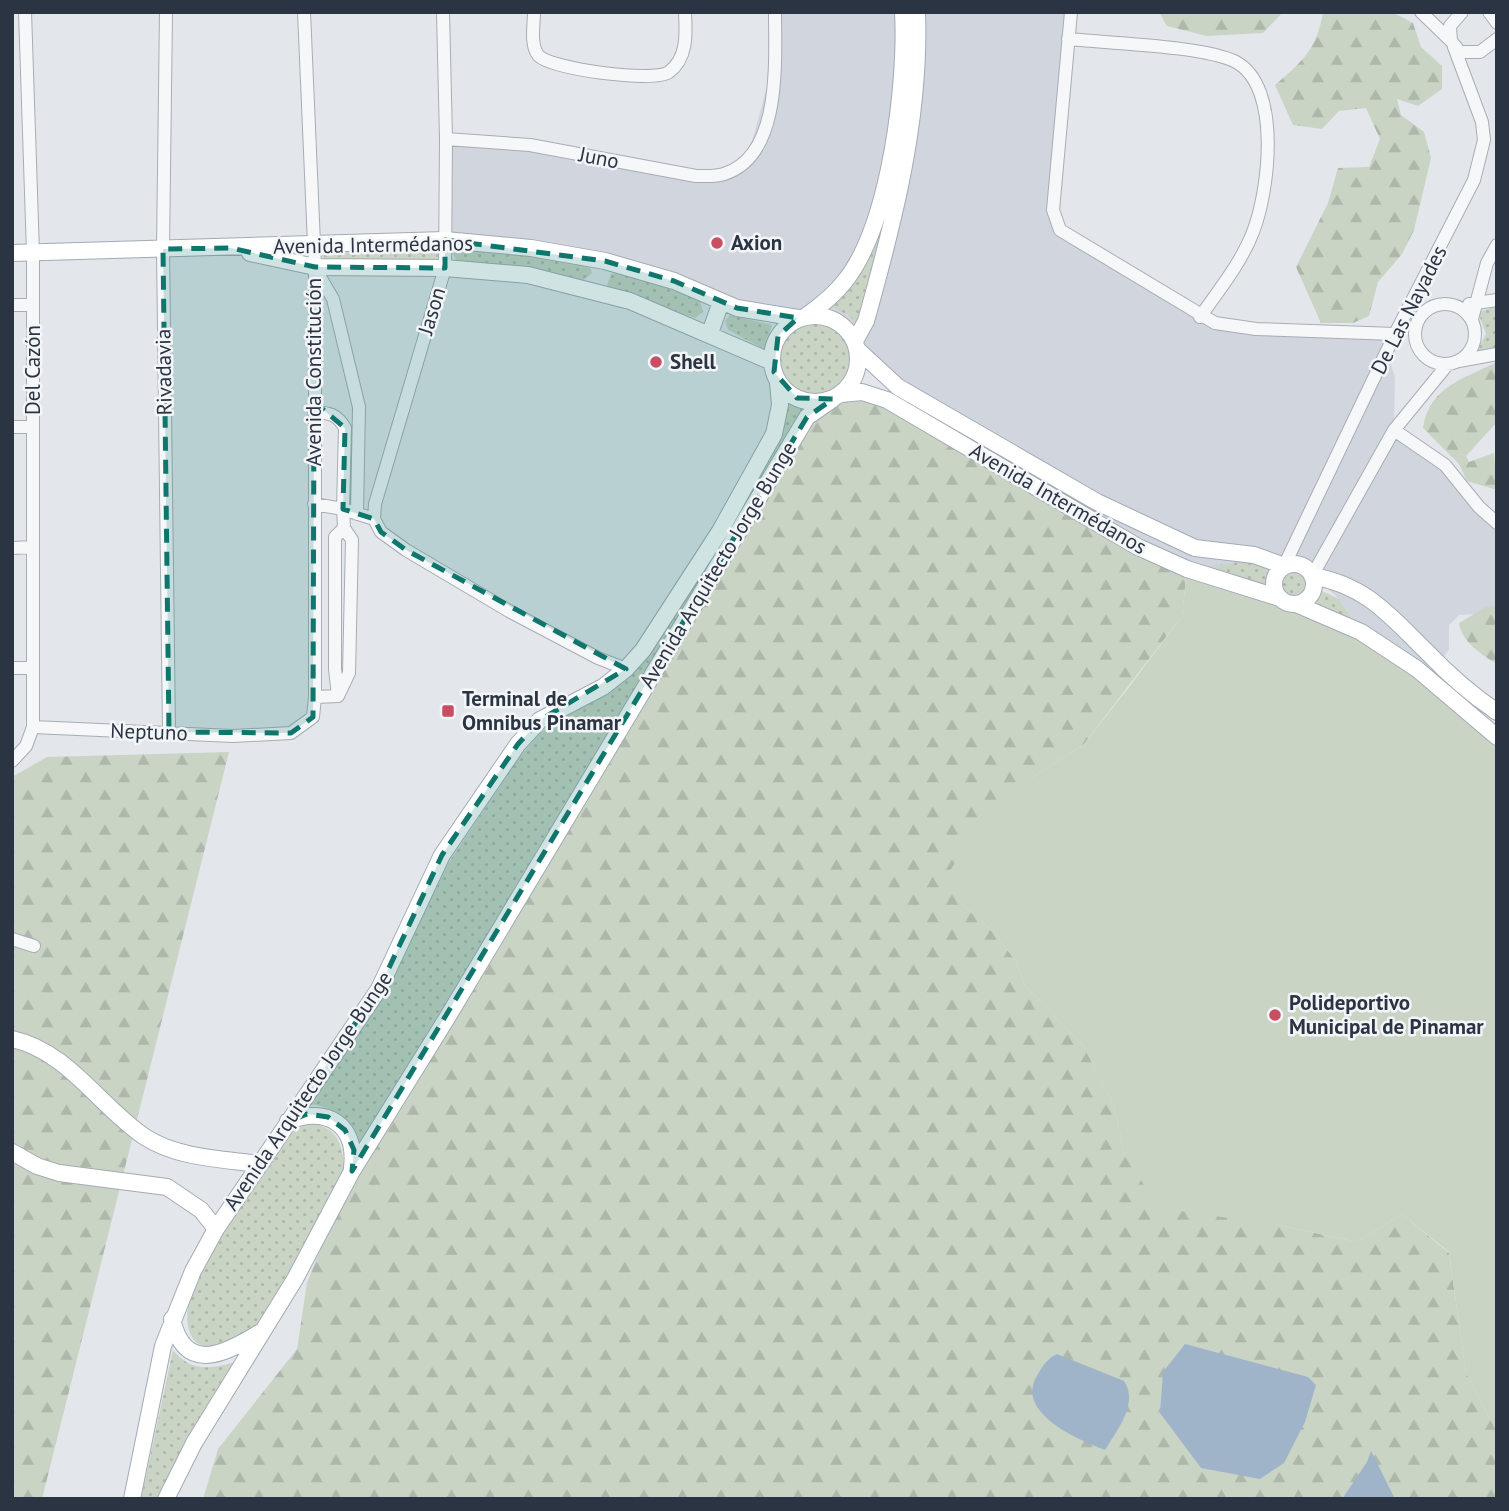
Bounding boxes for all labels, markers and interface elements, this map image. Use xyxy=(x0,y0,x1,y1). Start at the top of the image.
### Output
street label: Juno xyxy=(576,140,621,175)
street label: Avenida Intermédanos xyxy=(273,229,473,260)
place label: Axion xyxy=(731,229,782,256)
marker: Axion xyxy=(709,235,725,251)
street label: De Las Nayades xyxy=(1365,241,1453,379)
street label: Avenida Constitución xyxy=(300,278,327,466)
street label: Jason xyxy=(411,284,451,339)
street label: Del Cazón xyxy=(19,325,46,415)
street label: Rivadavia xyxy=(149,329,178,416)
place label: Shell xyxy=(670,348,716,375)
marker: Shell xyxy=(648,354,664,370)
street label: Avenida Arquitecto Jorge Bunge xyxy=(633,436,802,693)
street label: Avenida Intermédanos xyxy=(965,437,1152,560)
place label: Terminal de Omnibus Pinamar xyxy=(462,685,622,736)
marker: Terminal de Omnibus Pinamar xyxy=(440,703,456,719)
street label: Neptuno xyxy=(110,717,188,746)
street label: Avenida Arquitecto Jorge Bunge xyxy=(217,966,398,1216)
place label: Polideportivo Municipal de Pinamar xyxy=(1289,989,1484,1040)
marker: Polideportivo Municipal de Pinamar xyxy=(1267,1007,1283,1023)

